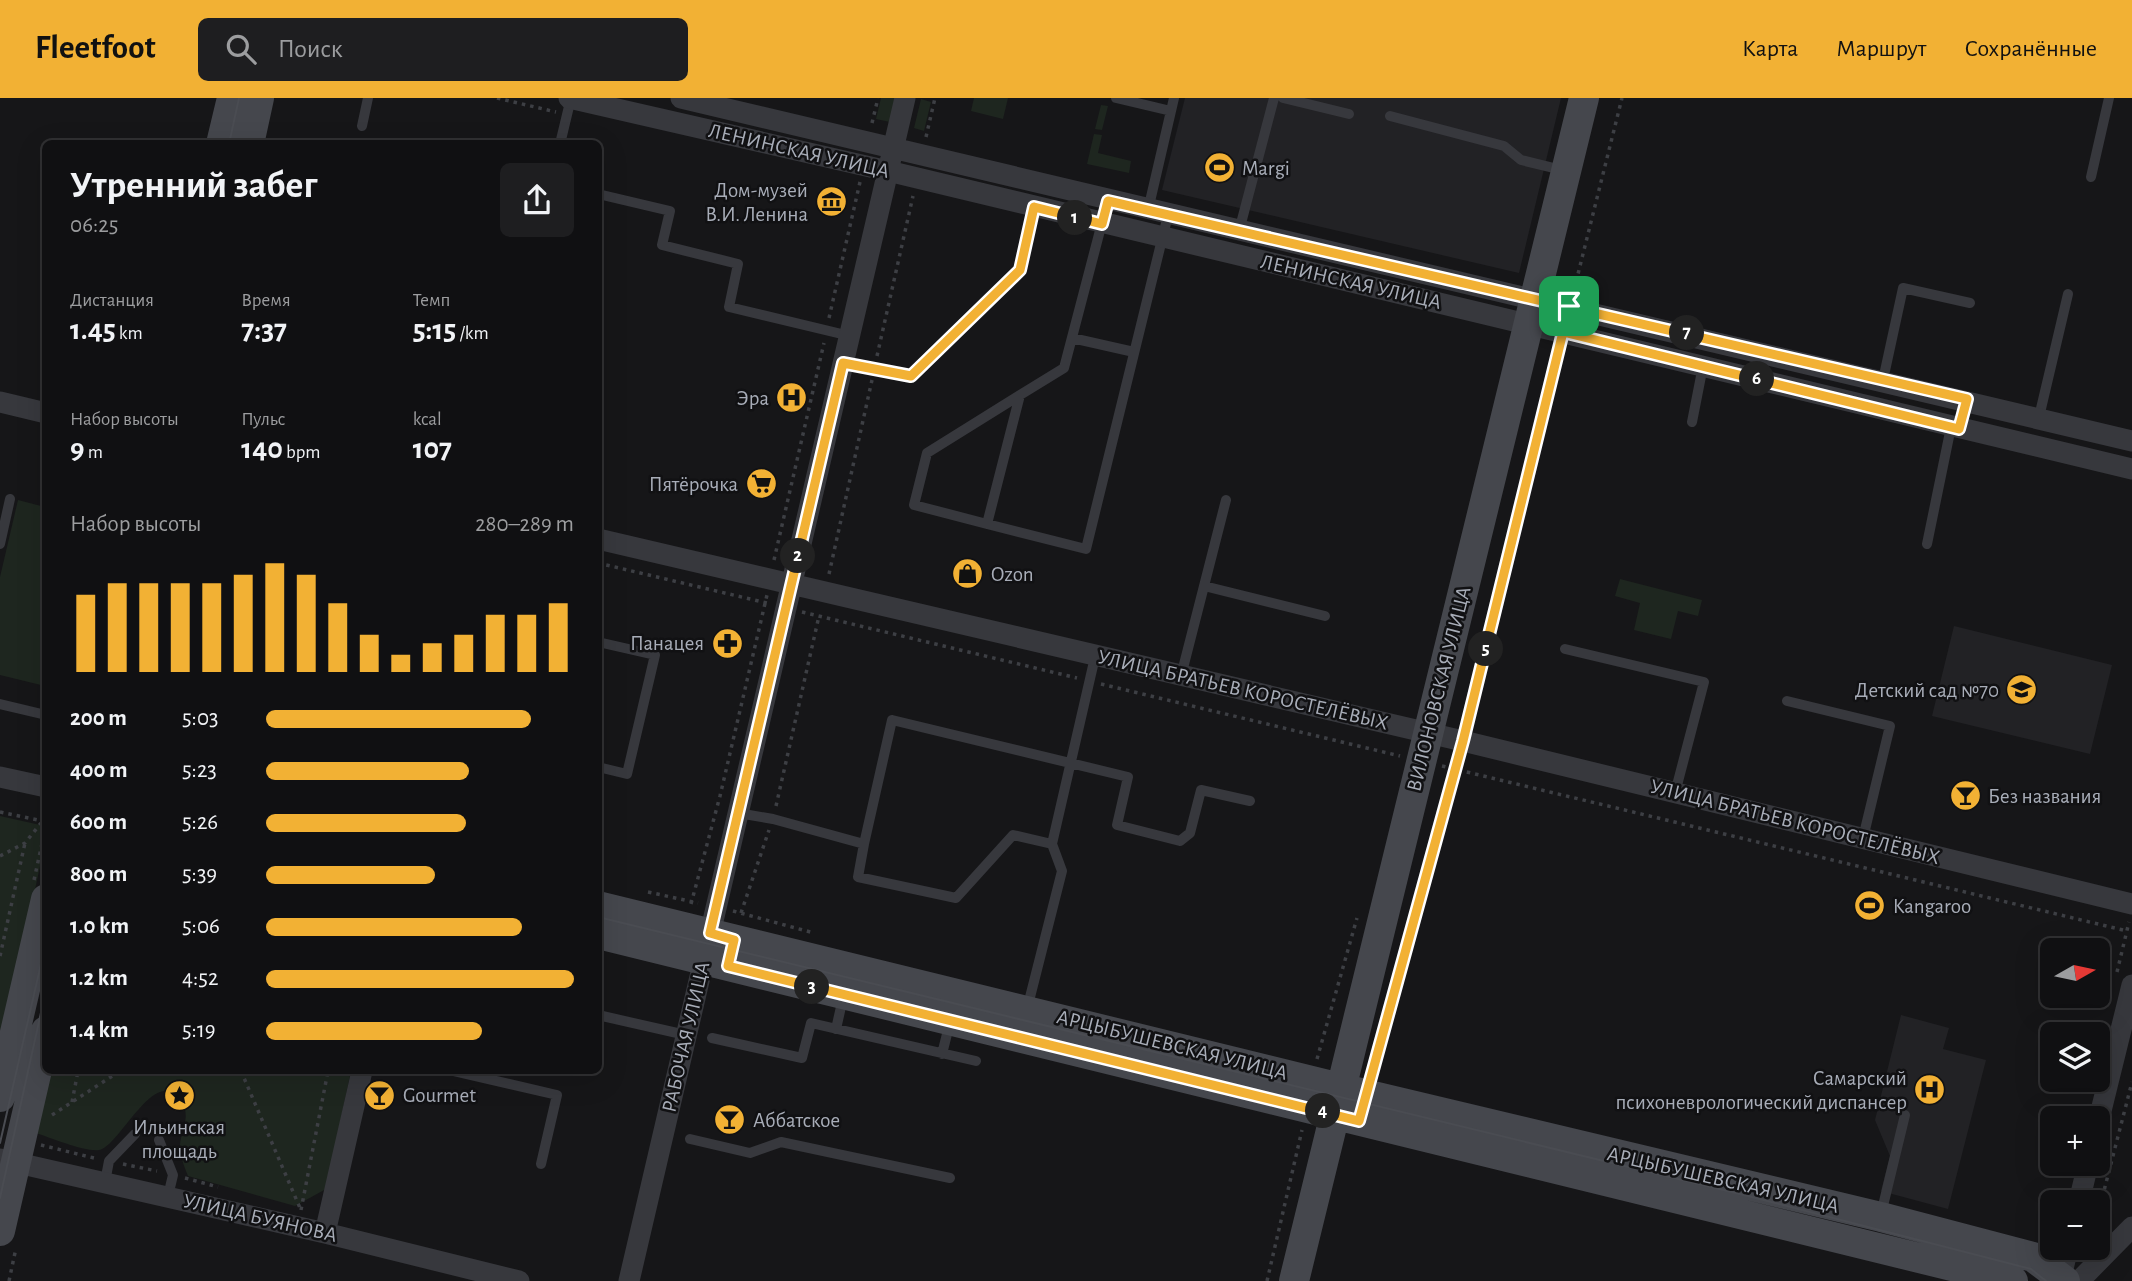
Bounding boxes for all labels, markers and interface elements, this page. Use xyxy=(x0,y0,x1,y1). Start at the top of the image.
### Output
search box xyxy=(198,18,688,81)
icon: search xyxy=(222,30,260,68)
text: Fleetfoot xyxy=(35,32,156,65)
text: Поиск xyxy=(278,36,343,62)
text: Карта xyxy=(1742,37,1798,61)
text: Маршрут xyxy=(1836,37,1926,61)
text: Сохранённые xyxy=(1964,37,2097,61)
street label: ЛЕНИНСКАЯ УЛИЦА xyxy=(707,120,891,182)
sports icon: Margi xyxy=(1202,151,1236,185)
place label: Margi xyxy=(1242,158,1290,179)
button: share xyxy=(500,163,574,237)
text: Утренний забег xyxy=(70,167,317,205)
place label: Дом-музей В.И. Ленина xyxy=(705,180,808,225)
museum icon: Дом-музей В.И. Ленина xyxy=(814,185,848,219)
pin: 1 xyxy=(1058,200,1092,236)
text: 1 xyxy=(1071,208,1078,227)
text: 06:25 xyxy=(70,214,118,237)
street label: ЛЕНИНСКАЯ УЛИЦА xyxy=(1259,251,1443,313)
pin xyxy=(1539,276,1599,336)
icon: arrive xyxy=(1550,287,1588,325)
text: Дистанция xyxy=(70,291,154,310)
text: Время xyxy=(241,291,291,310)
text: Темп xyxy=(413,291,451,310)
text: 1.45 xyxy=(70,315,116,345)
text: 7:37 xyxy=(241,315,287,345)
text: 5:15 xyxy=(413,315,456,345)
pin: 7 xyxy=(1670,316,1704,350)
text: 7 xyxy=(1682,323,1691,342)
text: km xyxy=(116,324,143,343)
text: /km xyxy=(456,324,489,343)
pin: 6 xyxy=(1740,362,1774,396)
text: 6 xyxy=(1752,369,1761,388)
hospital icon: Эра xyxy=(775,381,809,415)
place label: Эра xyxy=(737,388,769,409)
text: Набор высоты xyxy=(70,410,179,429)
text: Пульс xyxy=(241,410,285,429)
text: kcal xyxy=(413,410,442,429)
text: 9 xyxy=(70,434,85,464)
text: 140 xyxy=(241,434,283,464)
text: 107 xyxy=(413,434,452,464)
text: m xyxy=(85,443,103,462)
text: bpm xyxy=(283,443,320,462)
supermarket icon: Пятёрочка xyxy=(744,467,778,501)
place label: Пятёрочка xyxy=(649,474,738,495)
text: Набор высоты xyxy=(70,513,202,536)
text: 280–289 m xyxy=(475,513,574,536)
pin: 2 xyxy=(780,538,816,574)
text: 2 xyxy=(793,546,802,565)
shop icon: Ozon xyxy=(951,557,985,591)
place label: Ozon xyxy=(991,564,1034,585)
street label: ВИЛОНОВСКАЯ УЛИЦА xyxy=(1403,584,1475,794)
pharmacy icon: Панацея xyxy=(710,626,744,660)
pin: 5 xyxy=(1468,632,1504,666)
place label: Панацея xyxy=(630,633,704,654)
text: 5 xyxy=(1481,639,1490,658)
street label: УЛИЦА БРАТЬЕВ КОРОСТЕЛЁВЫХ xyxy=(1096,645,1391,734)
school or university icon: Детский сад №70 xyxy=(2005,673,2039,707)
place label: Детский сад №70 xyxy=(1855,680,1999,701)
text: 200 m xyxy=(70,707,127,730)
text: 5:03 xyxy=(182,707,219,730)
text: 400 m xyxy=(70,759,128,782)
text: 5:23 xyxy=(182,759,217,782)
street label: УЛИЦА БРАТЬЕВ КОРОСТЕЛЁВЫХ xyxy=(1648,775,1942,868)
bar icon: Без названия xyxy=(1948,779,1982,813)
place label: Без названия xyxy=(1988,786,2101,807)
text: 600 m xyxy=(70,811,127,834)
text: 5:26 xyxy=(182,811,218,834)
text: 800 m xyxy=(70,863,127,886)
text: 5:39 xyxy=(182,863,217,886)
sports icon: Kangaroo xyxy=(1853,889,1887,923)
place label: Kangaroo xyxy=(1893,896,1971,917)
text: 1.0 km xyxy=(70,915,129,938)
text: 5:06 xyxy=(182,915,220,938)
north arrow xyxy=(2040,938,2110,1008)
map controls xyxy=(2040,938,2110,1260)
street label: РАБОЧАЯ УЛИЦА xyxy=(658,960,714,1114)
text: 1.2 km xyxy=(70,967,128,990)
text: 4:52 xyxy=(182,967,218,990)
pin: 3 xyxy=(794,970,830,1004)
text: 3 xyxy=(807,977,816,996)
street label: АРЦЫБУШЕВСКАЯ УЛИЦА xyxy=(1054,1006,1290,1084)
text: 1.4 km xyxy=(70,1019,129,1042)
text: 5:19 xyxy=(182,1019,216,1042)
button: layers xyxy=(2040,1022,2110,1092)
place label: Самарский психоневрологический диспансер xyxy=(1615,1068,1907,1113)
hospital icon: Самарский психоневрологический диспансер xyxy=(1913,1073,1947,1107)
place icon: Ильинская площадь xyxy=(162,1078,196,1112)
bar icon: Gourmet xyxy=(363,1078,397,1112)
place label: Gourmet xyxy=(403,1085,476,1106)
pin: 4 xyxy=(1306,1094,1340,1128)
text: 4 xyxy=(1318,1101,1327,1120)
bar icon: Аббатское xyxy=(713,1103,747,1137)
button: + xyxy=(2040,1106,2110,1176)
place label: Аббатское xyxy=(753,1110,840,1131)
place label: Ильинская площадь xyxy=(133,1117,225,1162)
street label: АРЦЫБУШЕВСКАЯ УЛИЦА xyxy=(1605,1143,1841,1217)
street label: УЛИЦА БУЯНОВА xyxy=(181,1190,339,1246)
button: − xyxy=(2040,1190,2110,1260)

